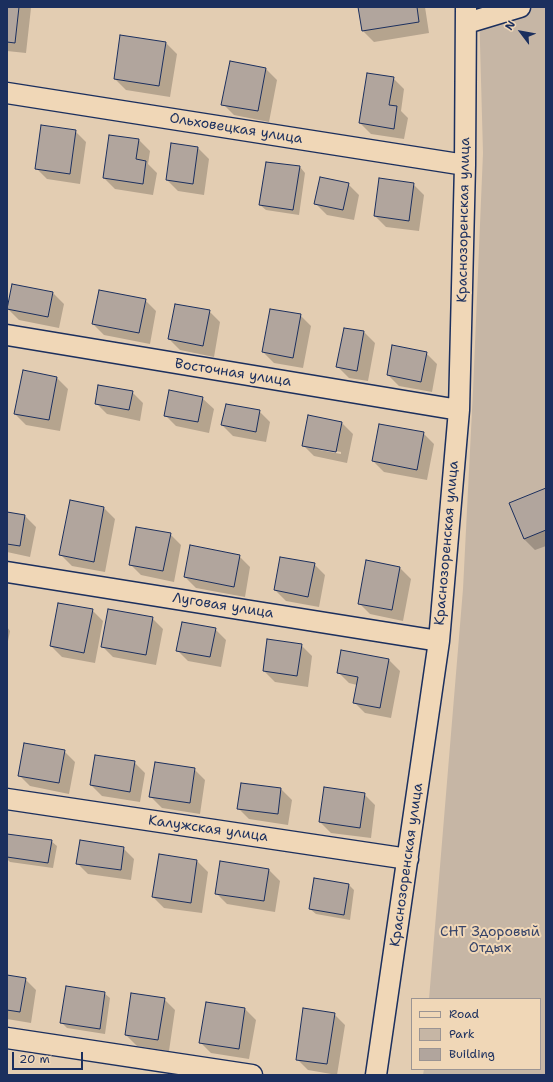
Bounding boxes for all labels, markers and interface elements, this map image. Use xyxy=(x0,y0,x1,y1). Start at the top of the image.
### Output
north arrow xyxy=(501,12,541,52)
text: N xyxy=(502,18,519,33)
street label: Ольховецкая улица xyxy=(168,110,304,148)
street label: Краснозоренская улица xyxy=(454,137,474,303)
street label: Восточная улица xyxy=(174,356,292,390)
street label: Краснозоренская улица xyxy=(431,460,463,626)
street label: Луговая улица xyxy=(171,590,275,622)
street label: Краснозоренская улица xyxy=(387,782,427,948)
street label: Калужская улица xyxy=(147,812,269,846)
park label: СНТ Здоровый Отдых xyxy=(440,924,540,956)
legend xyxy=(411,998,541,1070)
text: Road xyxy=(449,1006,479,1022)
text: Park xyxy=(449,1026,475,1042)
scale bar xyxy=(14,1044,85,1070)
text: Building xyxy=(449,1046,495,1062)
text: 20 m xyxy=(19,1051,50,1067)

